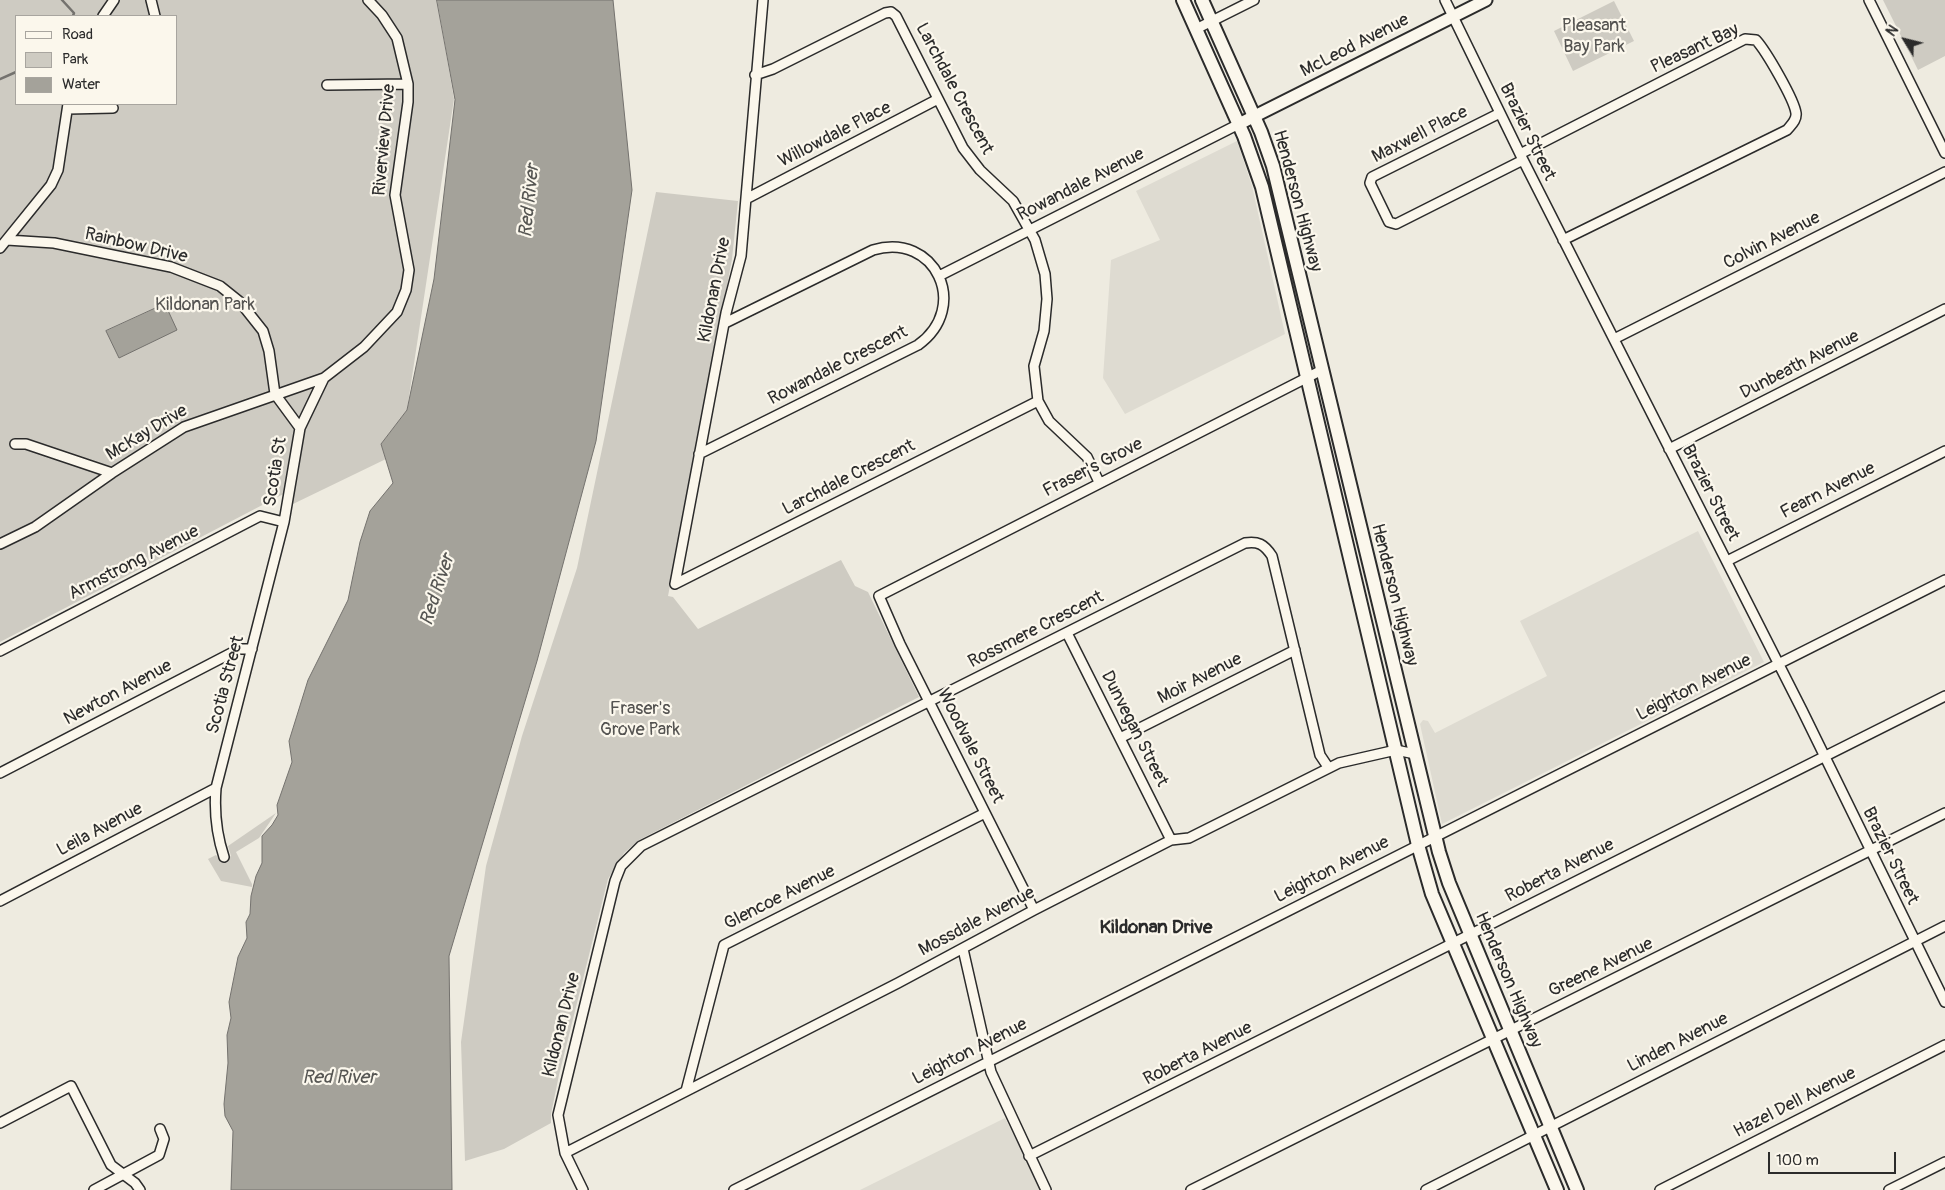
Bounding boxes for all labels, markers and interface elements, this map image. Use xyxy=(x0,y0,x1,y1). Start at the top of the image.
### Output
street label: McLeod Avenue xyxy=(1297,9,1413,83)
legend xyxy=(15,15,178,105)
park label: Pleasant Bay Park xyxy=(1562,15,1626,58)
north arrow xyxy=(1880,15,1930,65)
street label: Pleasant Bay xyxy=(1647,19,1743,79)
street label: Larchdale Crescent xyxy=(910,20,998,158)
text: N xyxy=(1883,22,1902,40)
text: Road xyxy=(62,25,93,44)
text: Park xyxy=(62,50,88,69)
text: Water xyxy=(62,75,100,94)
street label: Brazier Street xyxy=(1494,80,1560,184)
street label: Riverview Drive xyxy=(369,83,401,197)
street label: Willowdale Place xyxy=(775,97,895,173)
street label: Maxwell Place xyxy=(1369,102,1471,168)
street label: Henderson Highway xyxy=(1268,128,1326,274)
street label: Rowandale Avenue xyxy=(1014,144,1148,226)
water label: Red River xyxy=(515,163,545,239)
street label: Colvin Avenue xyxy=(1720,207,1824,275)
street label: Rainbow Drive xyxy=(83,224,189,268)
street label: Kildonan Drive xyxy=(694,236,736,344)
park label: Kildonan Park xyxy=(155,294,255,316)
street label: Rowandale Crescent xyxy=(765,322,911,410)
street label: Dunbeath Avenue xyxy=(1737,326,1863,404)
street label: McKay Drive xyxy=(102,400,192,466)
street label: Fraser's Grove xyxy=(1039,434,1147,502)
street label: Larchdale Crescent xyxy=(779,435,919,521)
street label: Scotia St xyxy=(260,436,292,508)
street label: Brazier Street xyxy=(1676,441,1744,545)
street label: Fearn Avenue xyxy=(1777,458,1879,524)
street label: Armstrong Avenue xyxy=(65,521,203,605)
street label: Henderson Highway xyxy=(1366,522,1422,668)
water label: Red River xyxy=(416,552,460,628)
street label: Rossmere Crescent xyxy=(965,587,1107,673)
street label: Scotia Street xyxy=(203,633,249,737)
street label: Moir Avenue xyxy=(1154,649,1246,709)
street label: Leighton Avenue xyxy=(1633,650,1755,726)
street label: Newton Avenue xyxy=(60,655,176,731)
street label: Dunvegan Street xyxy=(1096,668,1172,790)
street label: Woodvale Street xyxy=(932,685,1008,807)
park label: Fraser's Grove Park xyxy=(600,698,680,741)
street label: Leila Avenue xyxy=(53,798,147,862)
street label: Brazier Street xyxy=(1857,804,1923,908)
street label: Leighton Avenue xyxy=(1271,832,1393,908)
street label: Roberta Avenue xyxy=(1502,834,1618,908)
street label: Glencoe Avenue xyxy=(721,861,839,935)
street label: Mossdale Avenue xyxy=(915,882,1039,962)
street label: Henderson Highway xyxy=(1470,909,1546,1051)
district label: Kildonan Drive xyxy=(1100,917,1212,939)
street label: Greene Avenue xyxy=(1545,933,1657,1003)
street label: Kildonan Drive xyxy=(539,971,585,1079)
street label: Linden Avenue xyxy=(1624,1008,1732,1078)
street label: Leighton Avenue xyxy=(909,1014,1031,1090)
street label: Roberta Avenue xyxy=(1140,1017,1256,1091)
street label: Hazel Dell Avenue xyxy=(1730,1063,1860,1143)
water label: Red River xyxy=(302,1067,376,1089)
scale bar xyxy=(1770,1142,1898,1174)
text: 100 m xyxy=(1776,1151,1819,1170)

